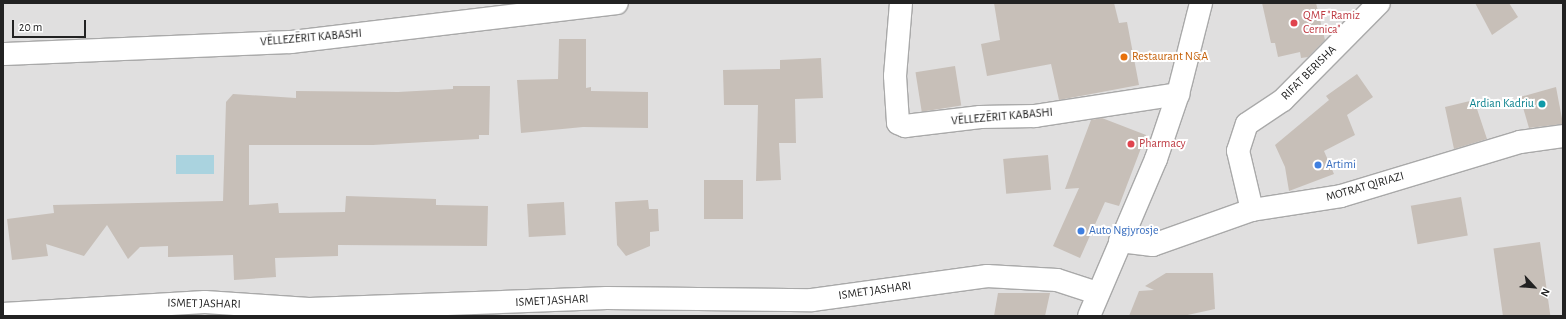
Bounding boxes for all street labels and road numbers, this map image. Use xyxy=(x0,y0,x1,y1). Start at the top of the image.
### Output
street label: VËLLEZËRIT KABASHI xyxy=(260,26,362,50)
street label: RIFAT BERISHA xyxy=(1279,43,1339,103)
street label: VËLLEZËRIT KABASHI xyxy=(951,105,1053,129)
street label: MOTRAT QIRIAZI xyxy=(1324,169,1406,205)
street label: ISMET JASHARI xyxy=(838,279,912,303)
street label: ISMET JASHARI xyxy=(515,292,589,310)
street label: ISMET JASHARI xyxy=(167,296,241,312)

